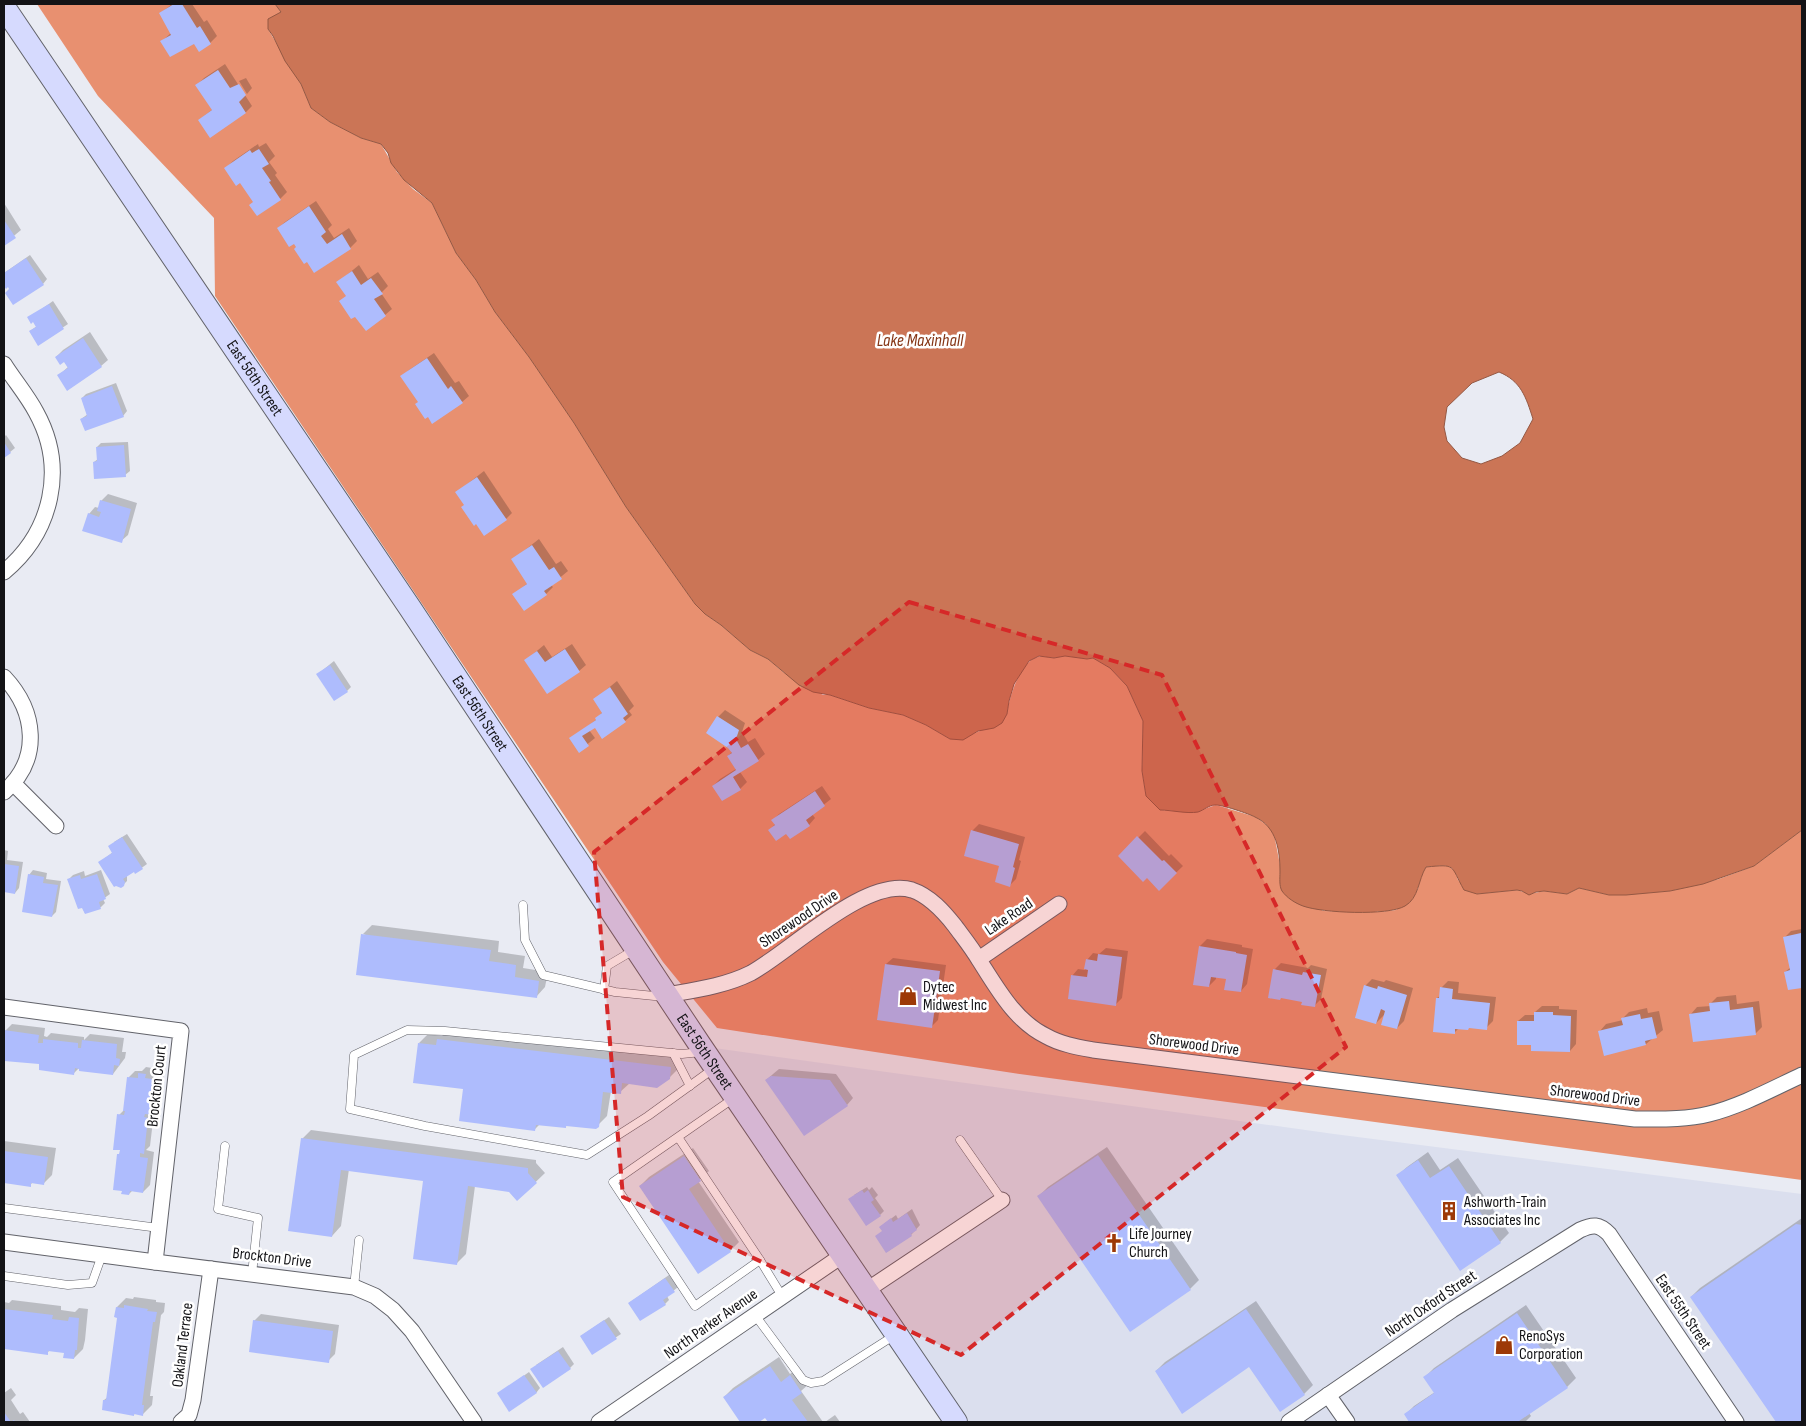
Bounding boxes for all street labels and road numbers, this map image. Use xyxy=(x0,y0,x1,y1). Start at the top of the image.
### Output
street label: East 56th Street xyxy=(222,337,287,420)
street label: East 56th Street xyxy=(448,672,512,755)
street label: Shorewood Drive xyxy=(756,886,842,952)
street label: Lake Road xyxy=(981,894,1037,940)
street label: East 56th Street xyxy=(673,1010,737,1093)
street label: Shorewood Drive xyxy=(1148,1030,1240,1060)
street label: Brockton Court xyxy=(143,1044,171,1128)
street label: Shorewood Drive xyxy=(1549,1081,1641,1111)
street label: Brockton Drive xyxy=(231,1244,313,1272)
street label: North Oxford Street xyxy=(1382,1266,1480,1341)
street label: East 55th Street xyxy=(1651,1271,1715,1353)
street label: North Parker Avenue xyxy=(661,1285,761,1363)
street label: Oakland Terrace xyxy=(168,1302,198,1388)

